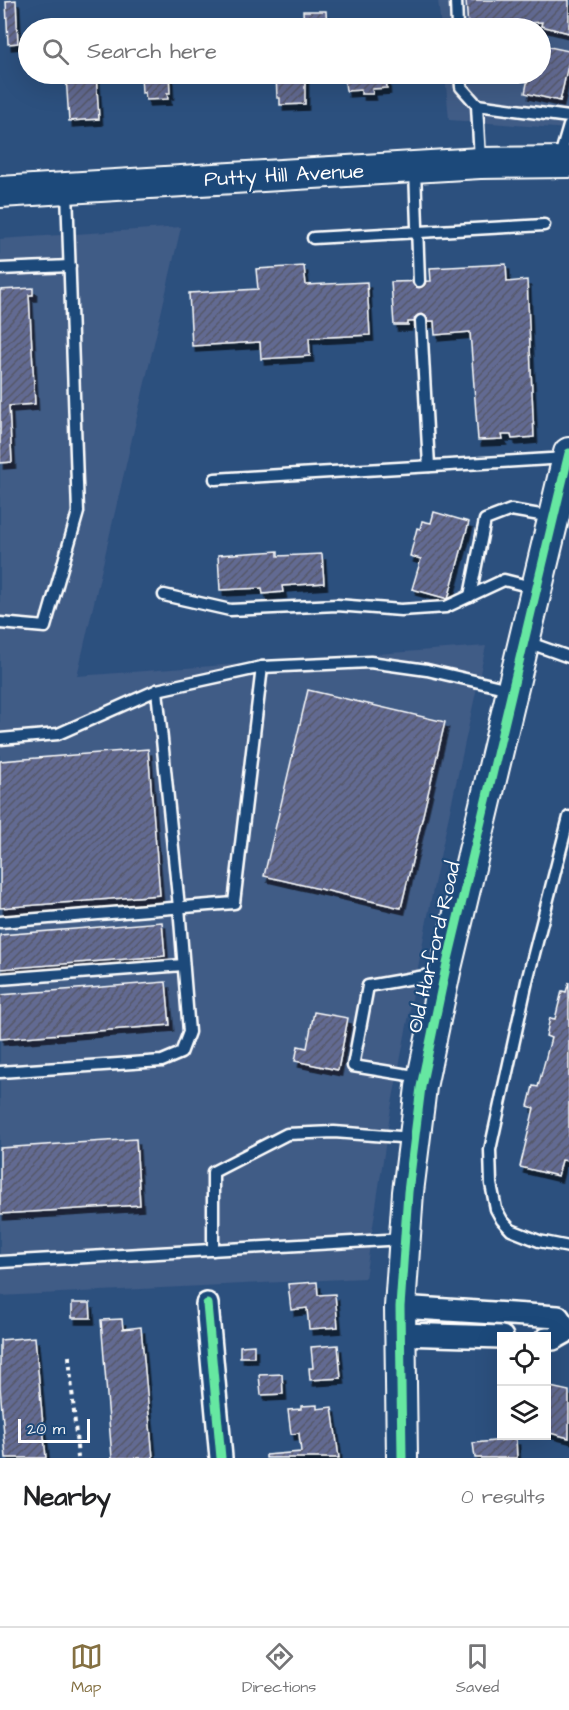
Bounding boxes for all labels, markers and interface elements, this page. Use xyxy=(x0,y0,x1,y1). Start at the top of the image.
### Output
search box xyxy=(18,18,551,84)
icon: search xyxy=(39,35,72,68)
text: Search here xyxy=(87,36,217,67)
street label: Putty Hill Avenue xyxy=(203,156,365,196)
street label: Old Harford Road xyxy=(400,858,468,1035)
map controls xyxy=(497,1332,551,1440)
button: locate xyxy=(497,1332,551,1386)
button: layers xyxy=(497,1386,551,1440)
scale bar xyxy=(18,1416,90,1444)
text: 20 m xyxy=(27,1418,65,1440)
text: Nearby xyxy=(24,1479,111,1515)
text: 0 results xyxy=(461,1483,545,1511)
tab: Map xyxy=(70,1640,103,1698)
tab: Directions xyxy=(242,1640,316,1698)
tab: Saved xyxy=(456,1640,499,1698)

